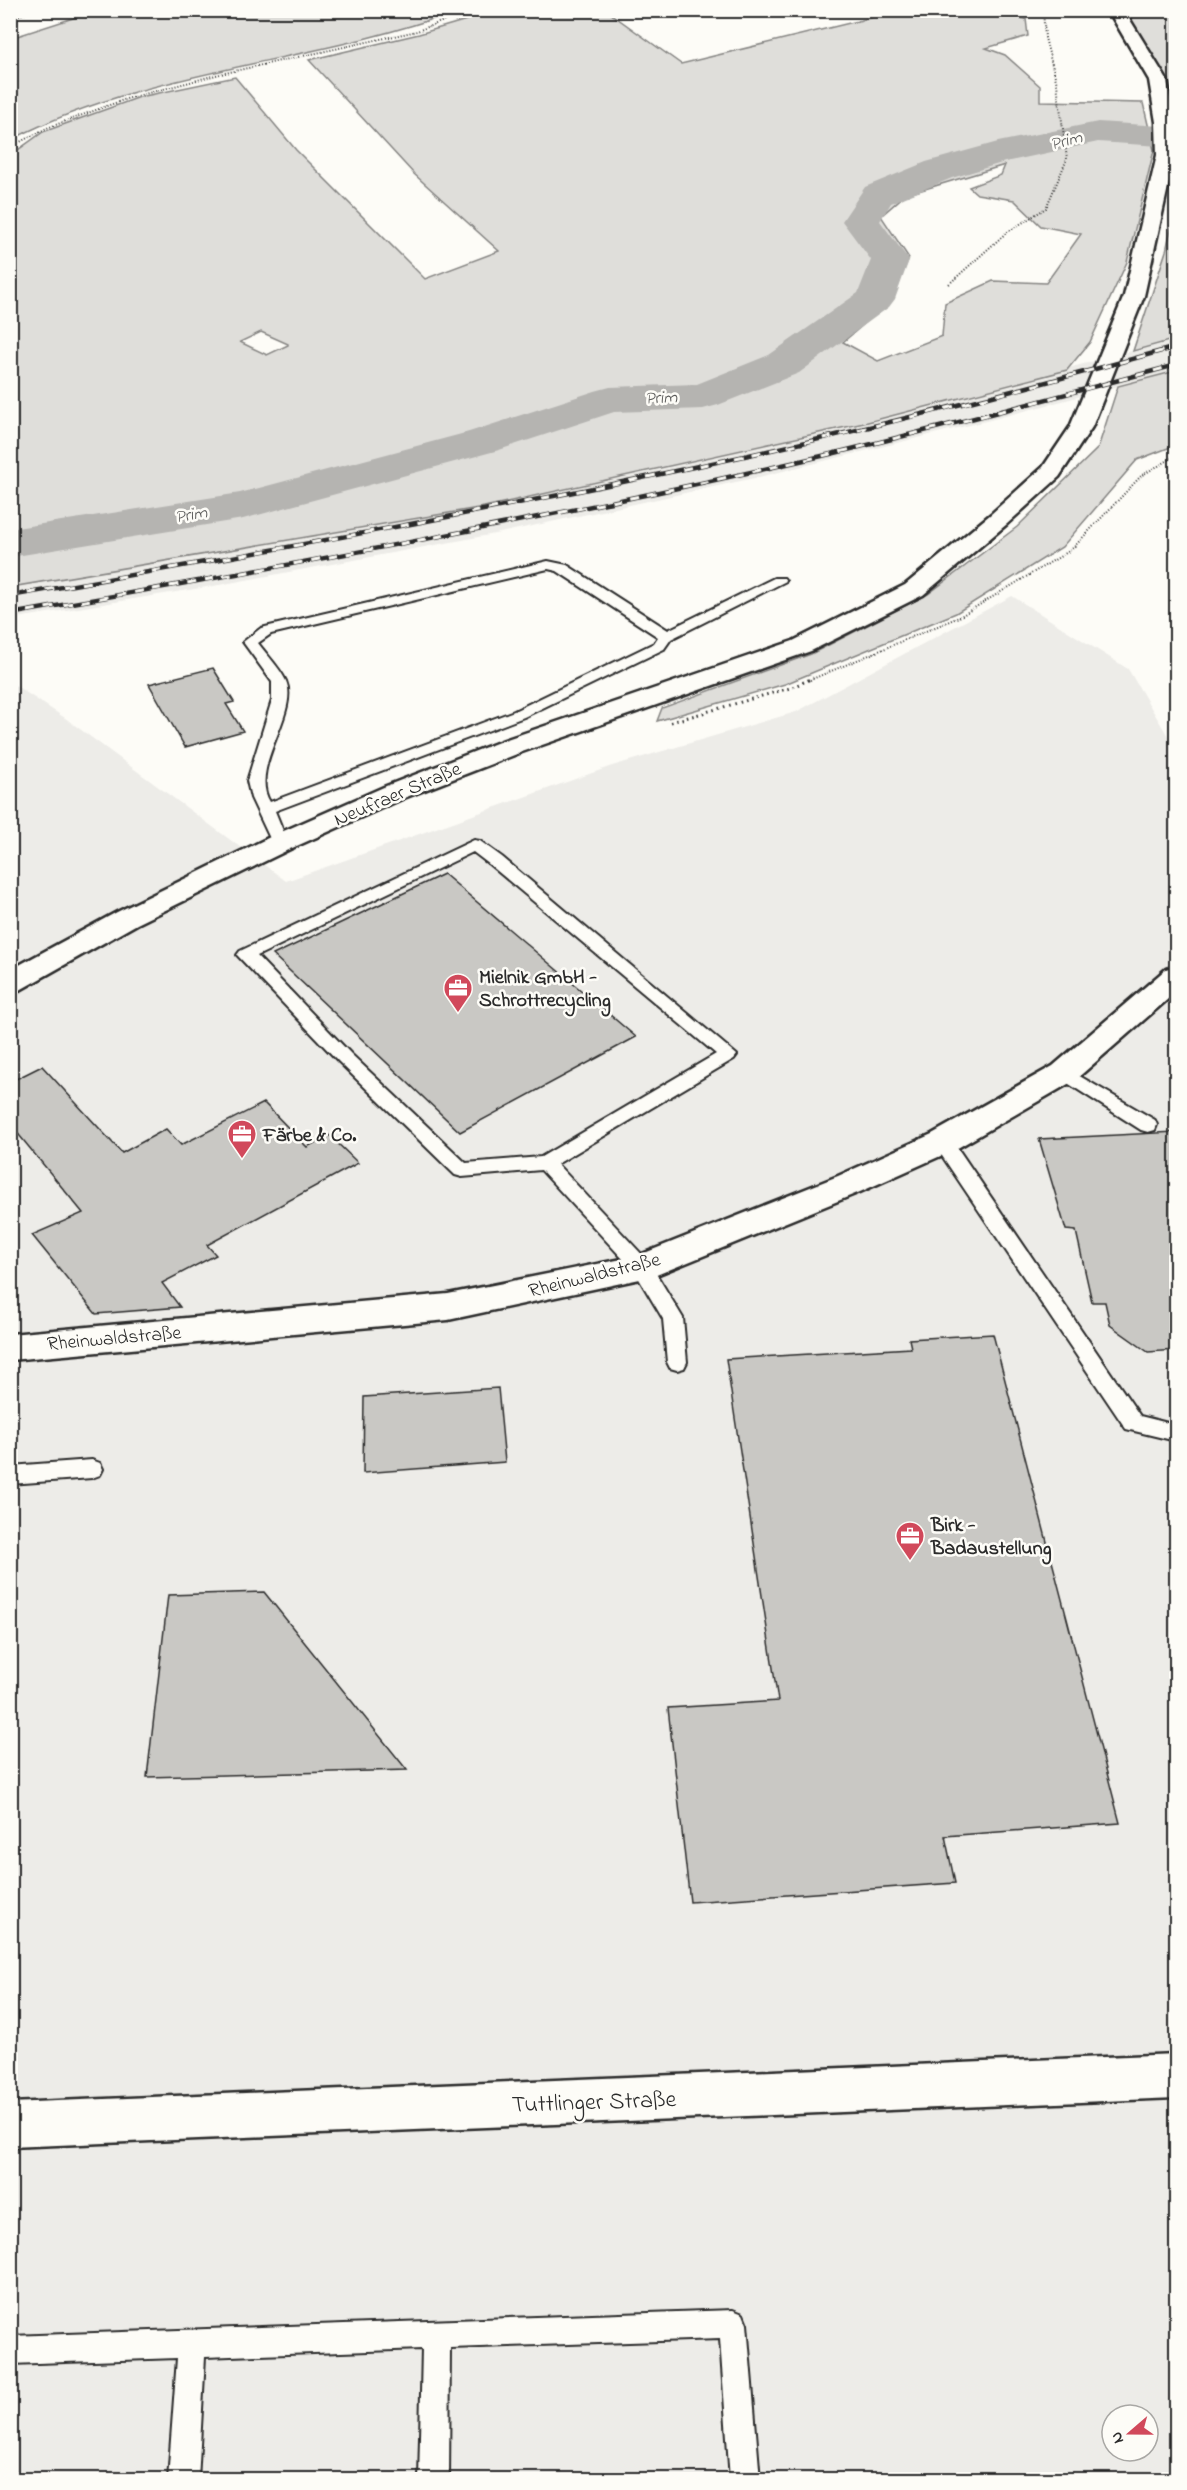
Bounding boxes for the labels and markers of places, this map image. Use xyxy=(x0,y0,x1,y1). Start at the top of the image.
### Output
place label: Mielnik GmbH - Schrottrecycling xyxy=(479,964,611,1017)
office icon: Mielnik GmbH - Schrottrecycling xyxy=(442,972,474,1014)
office icon: Färbe & Co. xyxy=(226,1118,258,1160)
place label: Färbe & Co. xyxy=(262,1122,356,1151)
place label: Birk - Badaustellung xyxy=(930,1512,1052,1565)
office icon: Birk - Badaustellung xyxy=(894,1520,926,1562)

